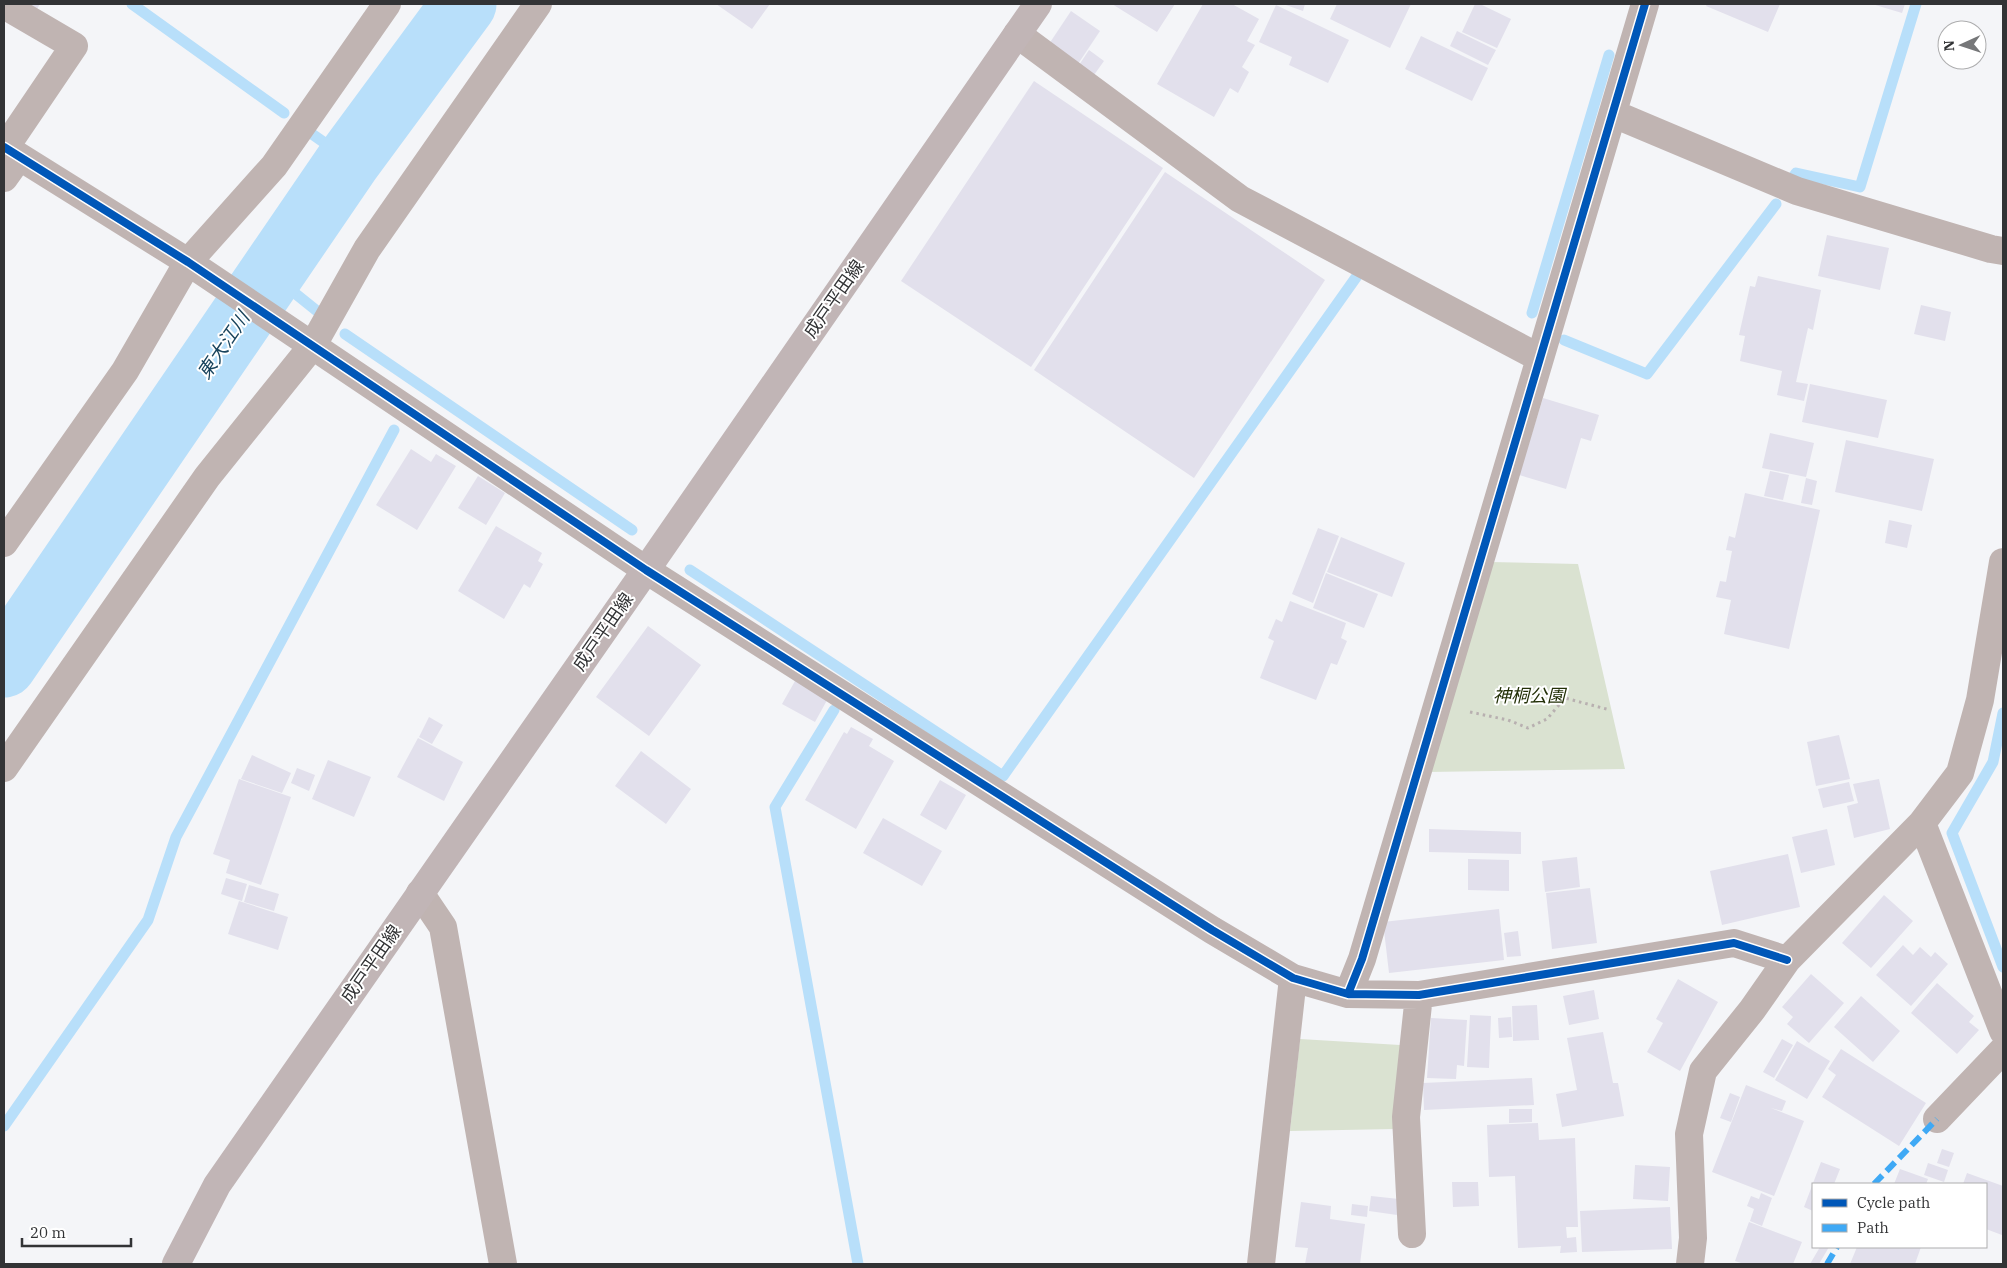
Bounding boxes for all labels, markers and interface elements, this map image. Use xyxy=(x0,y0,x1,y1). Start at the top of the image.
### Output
north arrow xyxy=(1937,20,1987,70)
text: N xyxy=(1940,40,1958,52)
street label: 成戸平田線 xyxy=(798,255,869,342)
water label: 東大江川 xyxy=(192,305,255,383)
street label: 成戸平田線 xyxy=(567,588,638,675)
park label: 神桐公園 xyxy=(1493,684,1568,707)
street label: 成戸平田線 xyxy=(335,920,406,1007)
legend xyxy=(1812,1183,1987,1248)
text: Cycle path xyxy=(1857,1193,1930,1212)
scale bar xyxy=(22,1216,131,1248)
text: Path xyxy=(1857,1218,1889,1237)
text: 20 m xyxy=(30,1223,66,1242)

